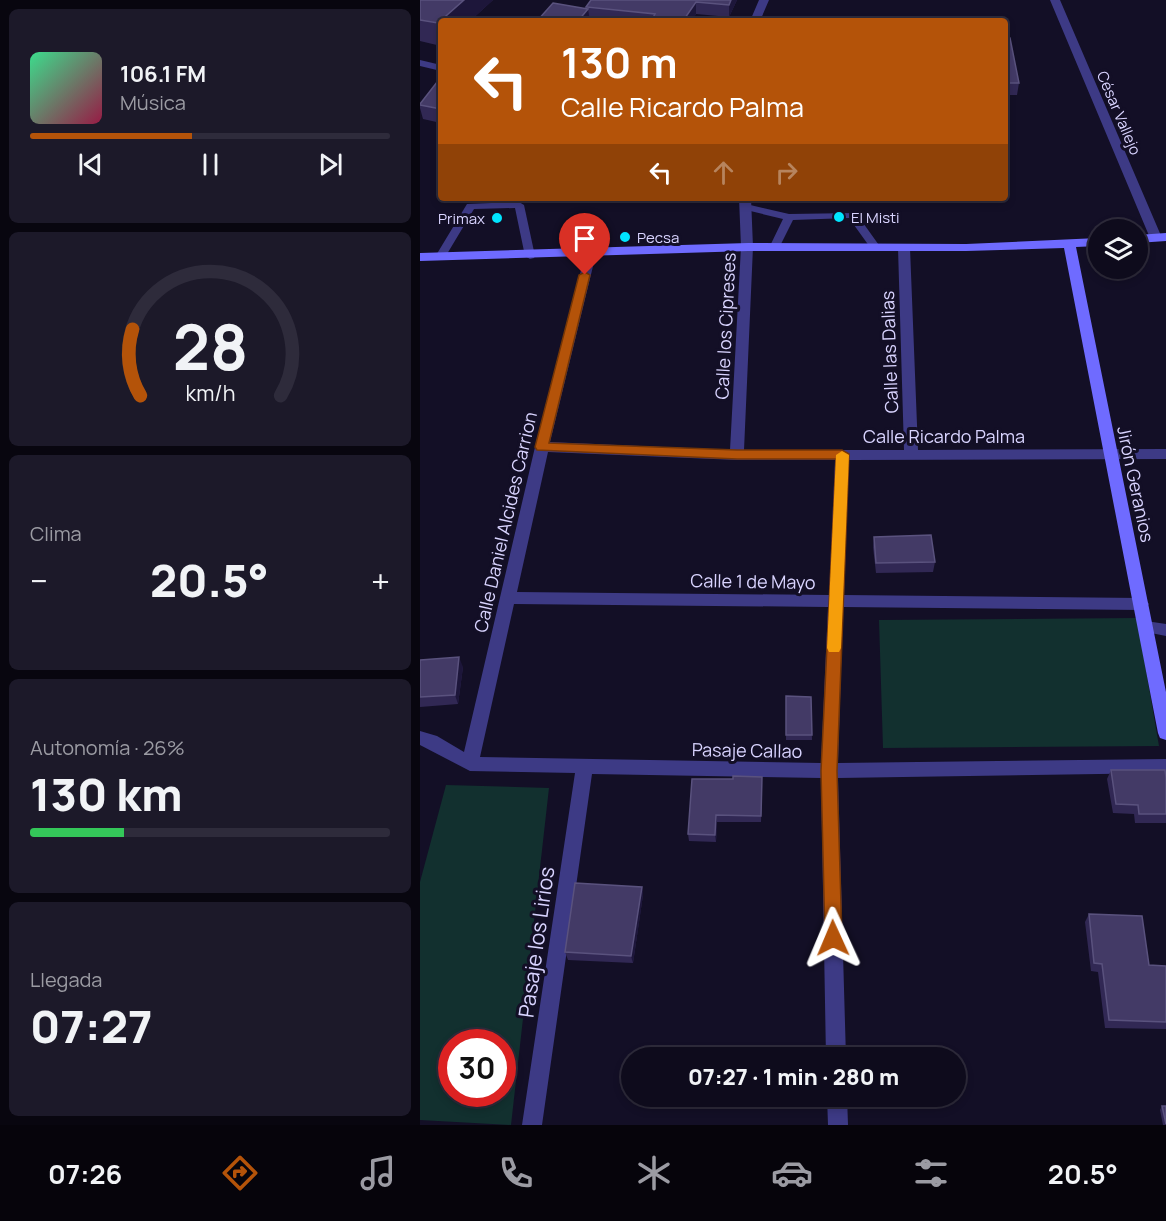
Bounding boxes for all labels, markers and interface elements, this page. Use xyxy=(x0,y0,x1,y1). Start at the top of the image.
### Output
text: 130 m xyxy=(561,33,678,91)
icon: left xyxy=(462,42,540,120)
text: 106.1 FM xyxy=(120,59,206,89)
street label: César Vallejo xyxy=(1092,68,1146,158)
text: Calle Ricardo Palma xyxy=(561,88,804,125)
text: Música xyxy=(120,89,186,116)
icon: previous xyxy=(74,148,107,181)
icon: pause xyxy=(194,148,227,181)
icon: next xyxy=(314,148,347,181)
icon: left xyxy=(644,156,677,189)
icon: ahead xyxy=(707,156,740,189)
icon: right xyxy=(770,156,803,189)
place label: El Misti xyxy=(851,207,900,228)
place label: Primax xyxy=(438,208,485,229)
marker: El Misti xyxy=(832,210,846,224)
marker: Primax xyxy=(490,211,504,225)
pin xyxy=(559,213,610,275)
map controls xyxy=(1088,219,1148,279)
button: layers xyxy=(1088,219,1148,279)
icon: arrive xyxy=(568,222,601,255)
place label: Pecsa xyxy=(637,227,679,248)
marker: Pecsa xyxy=(618,230,632,244)
street label: Calle los Cipreses xyxy=(709,252,741,400)
street label: Calle las Dalias xyxy=(875,290,903,414)
text: 28 xyxy=(172,303,248,389)
text: km/h xyxy=(185,379,235,408)
street label: Calle Daniel Alcides Carrion xyxy=(468,409,542,635)
street label: Calle Ricardo Palma xyxy=(863,424,1025,448)
street label: Jirón Geranios xyxy=(1112,424,1160,544)
text: Clima xyxy=(30,520,82,547)
text: 20.5° xyxy=(150,549,269,611)
text: − xyxy=(30,558,48,603)
text: + xyxy=(371,558,390,603)
street label: Calle 1 de Mayo xyxy=(690,568,816,594)
text: Autonomía · 26% xyxy=(30,734,185,761)
street label: Pasaje Callao xyxy=(692,737,802,763)
text: 130 km xyxy=(30,763,182,825)
street label: Pasaje los Lirios xyxy=(512,865,560,1019)
position arrow xyxy=(801,906,865,970)
text: Llegada xyxy=(30,966,102,993)
text: 07:27 xyxy=(30,995,153,1057)
speed limit sign: 30 xyxy=(438,1029,516,1107)
text: 07:27 · 1 min · 280 m xyxy=(688,1062,899,1092)
icon: directions xyxy=(219,1152,261,1194)
icon: music xyxy=(357,1152,399,1194)
icon: phone xyxy=(495,1152,537,1194)
icon: climate xyxy=(633,1152,675,1194)
icon: car xyxy=(771,1152,813,1194)
icon: filters xyxy=(910,1152,952,1194)
text: 07:26 xyxy=(48,1155,122,1192)
text: 20.5° xyxy=(1048,1155,1118,1192)

